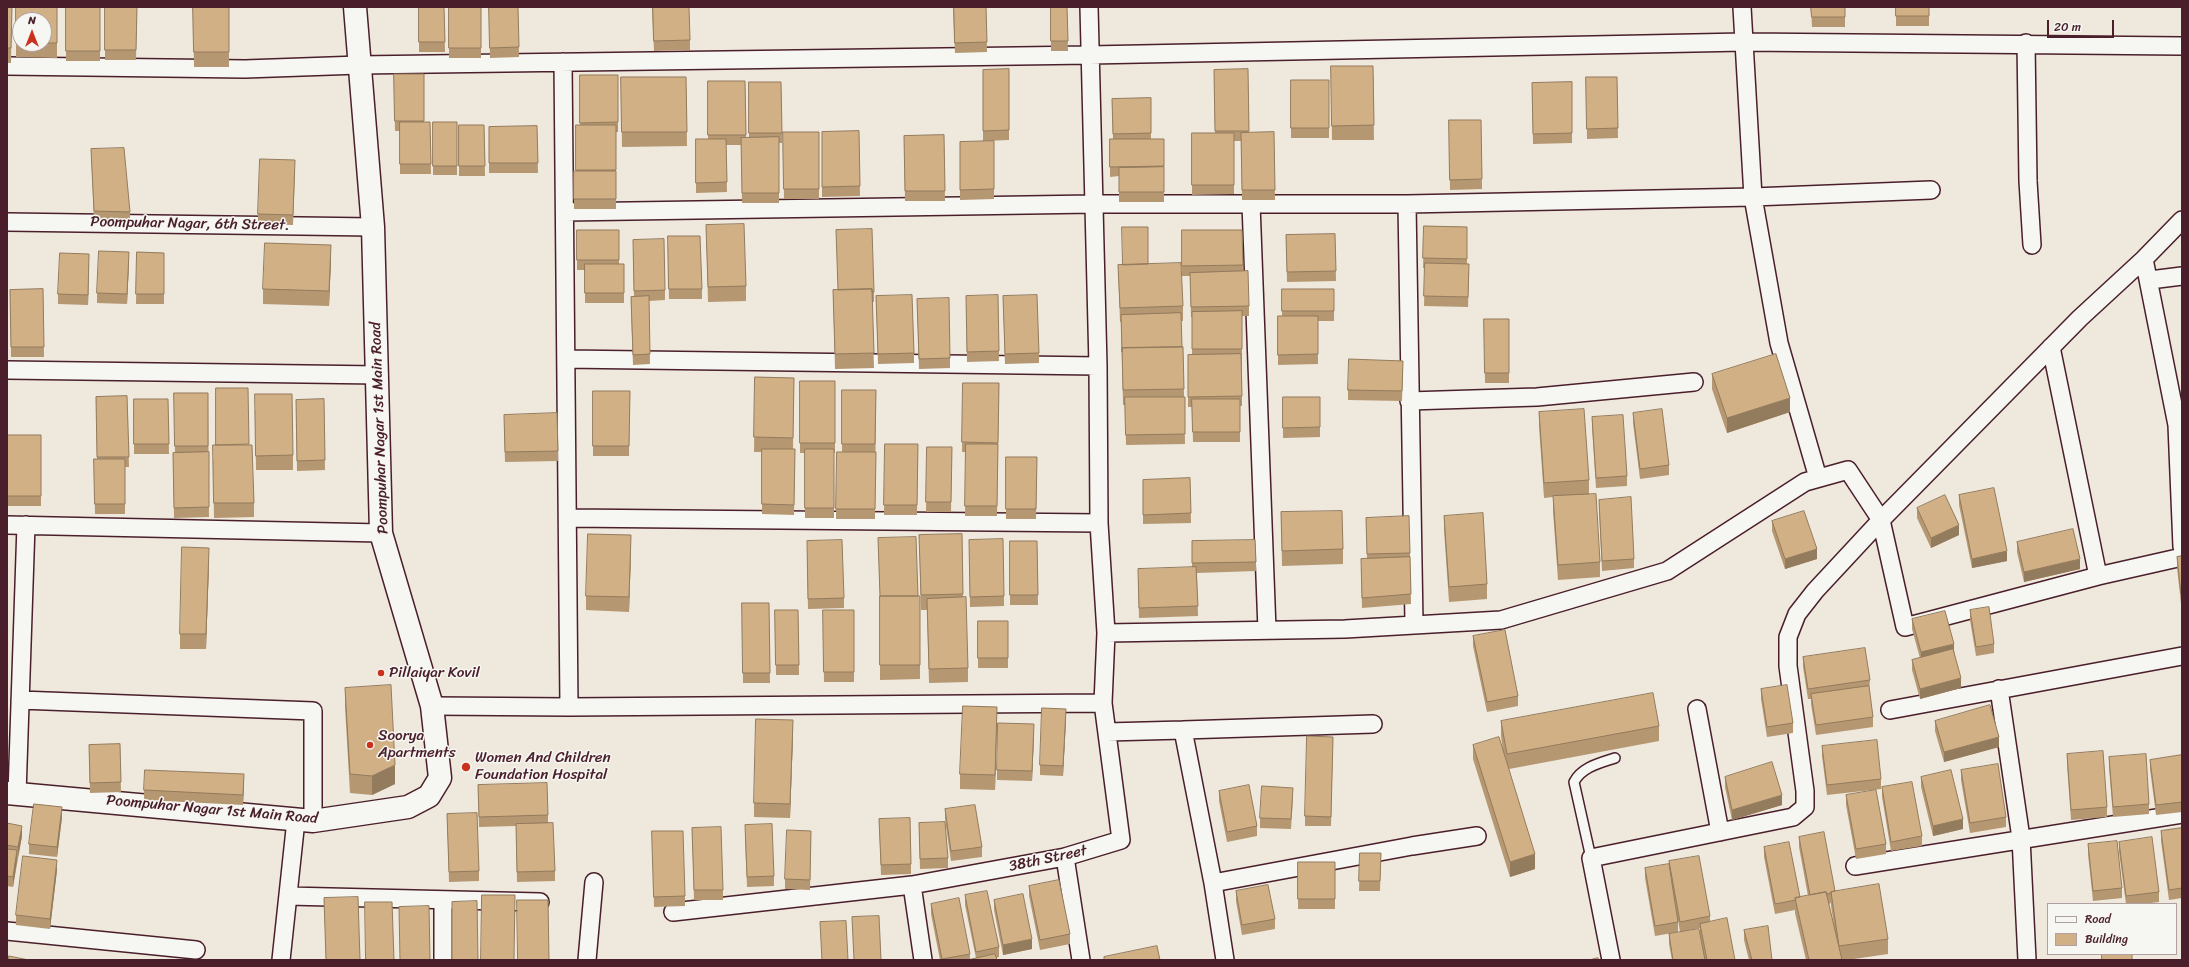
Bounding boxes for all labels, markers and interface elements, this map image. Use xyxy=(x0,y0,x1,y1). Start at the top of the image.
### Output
text: N xyxy=(28,11,36,30)
north arrow xyxy=(12,12,52,52)
scale bar xyxy=(2049,12,2116,38)
text: 20 m xyxy=(2054,16,2081,38)
street label: Poompuhar Nagar, 6th Street. xyxy=(90,213,290,235)
street label: Poompuhar Nagar 1st Main Road xyxy=(367,322,393,534)
place label: Pillaiyar Kovil xyxy=(389,664,480,682)
marker: Pillaiyar Kovil xyxy=(376,668,386,678)
place label: Soorya Apartments xyxy=(378,727,456,762)
marker: Soorya Apartments xyxy=(365,740,375,750)
place label: Women And Children Foundation Hospital xyxy=(475,749,611,784)
marker: Women And Children Foundation Hospital xyxy=(460,761,472,773)
street label: Poompuhar Nagar 1st Main Road xyxy=(106,792,318,828)
street label: 38th Street xyxy=(1007,842,1089,876)
legend xyxy=(2047,903,2177,955)
text: Road xyxy=(2085,908,2111,930)
text: Building xyxy=(2085,928,2128,950)

